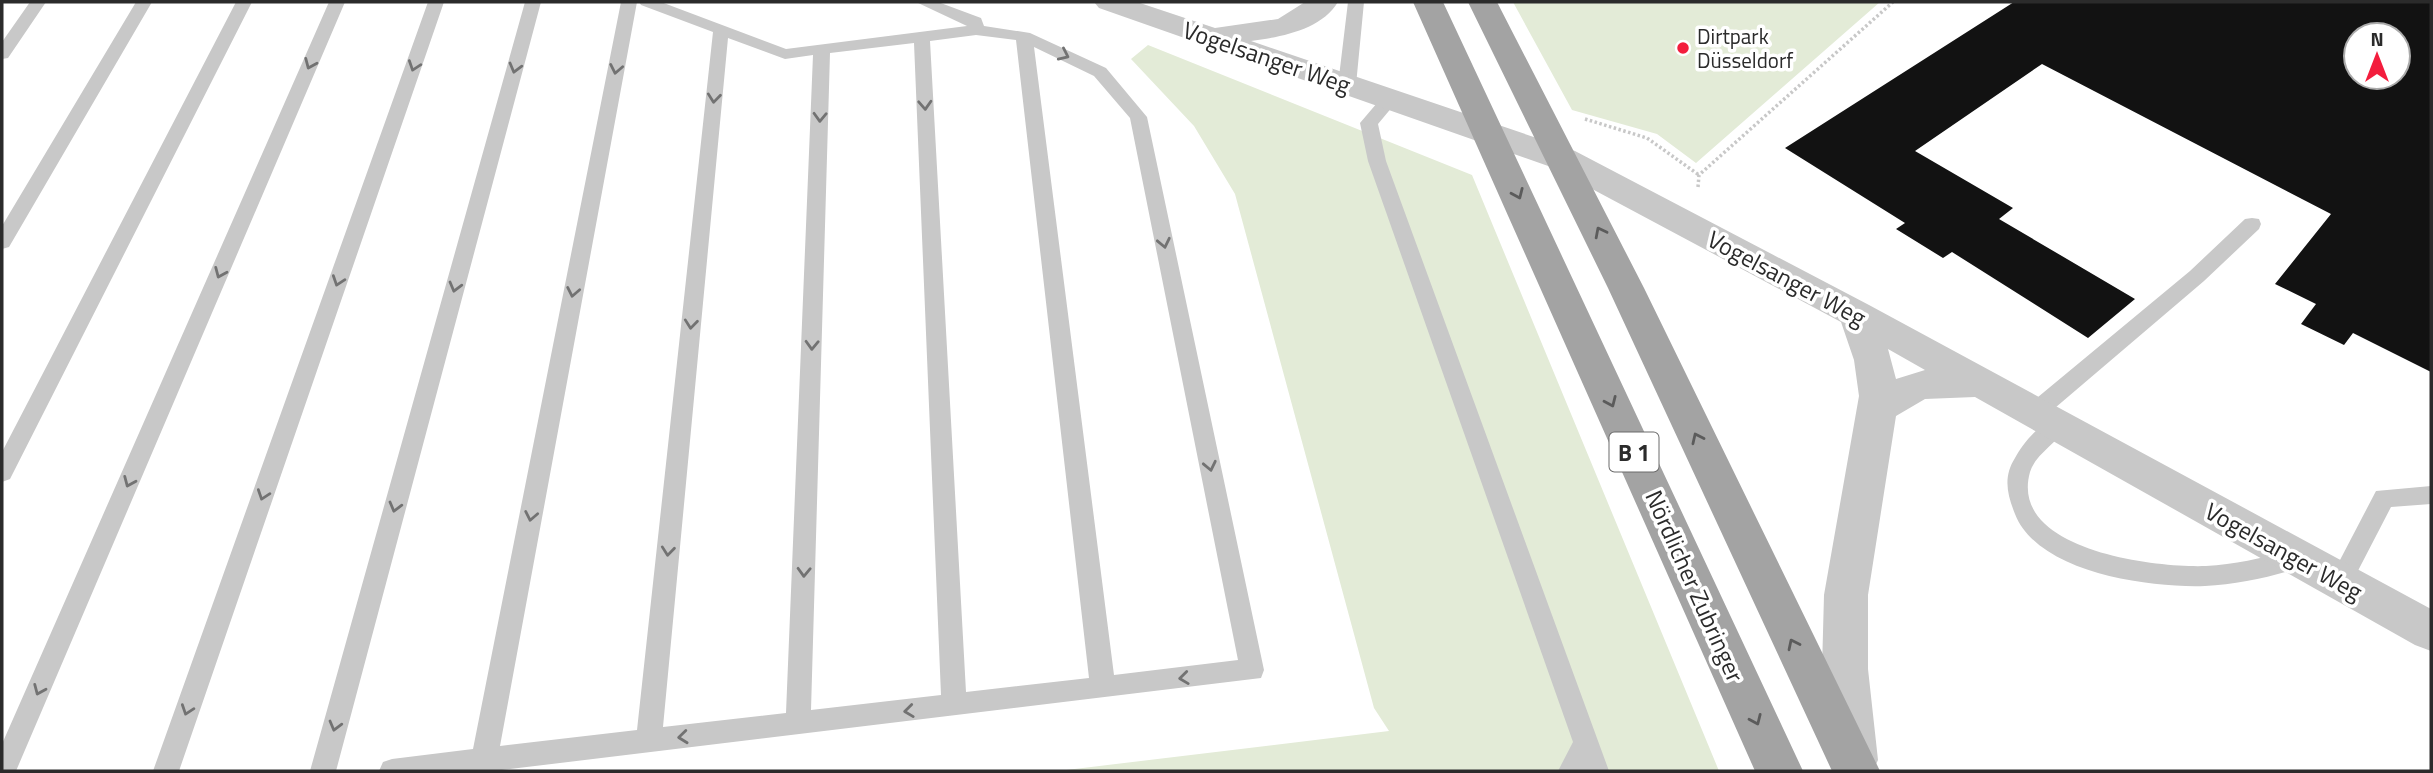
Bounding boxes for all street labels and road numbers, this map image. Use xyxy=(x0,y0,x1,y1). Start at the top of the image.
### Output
street label: Vogelsanger Weg xyxy=(1178,11,1356,103)
street label: Vogelsanger Weg xyxy=(1701,221,1873,335)
road number: B 1 xyxy=(1610,432,1658,472)
street label: Nördlicher Zubringer xyxy=(1637,484,1753,688)
street label: Vogelsanger Weg xyxy=(2199,493,2369,609)

